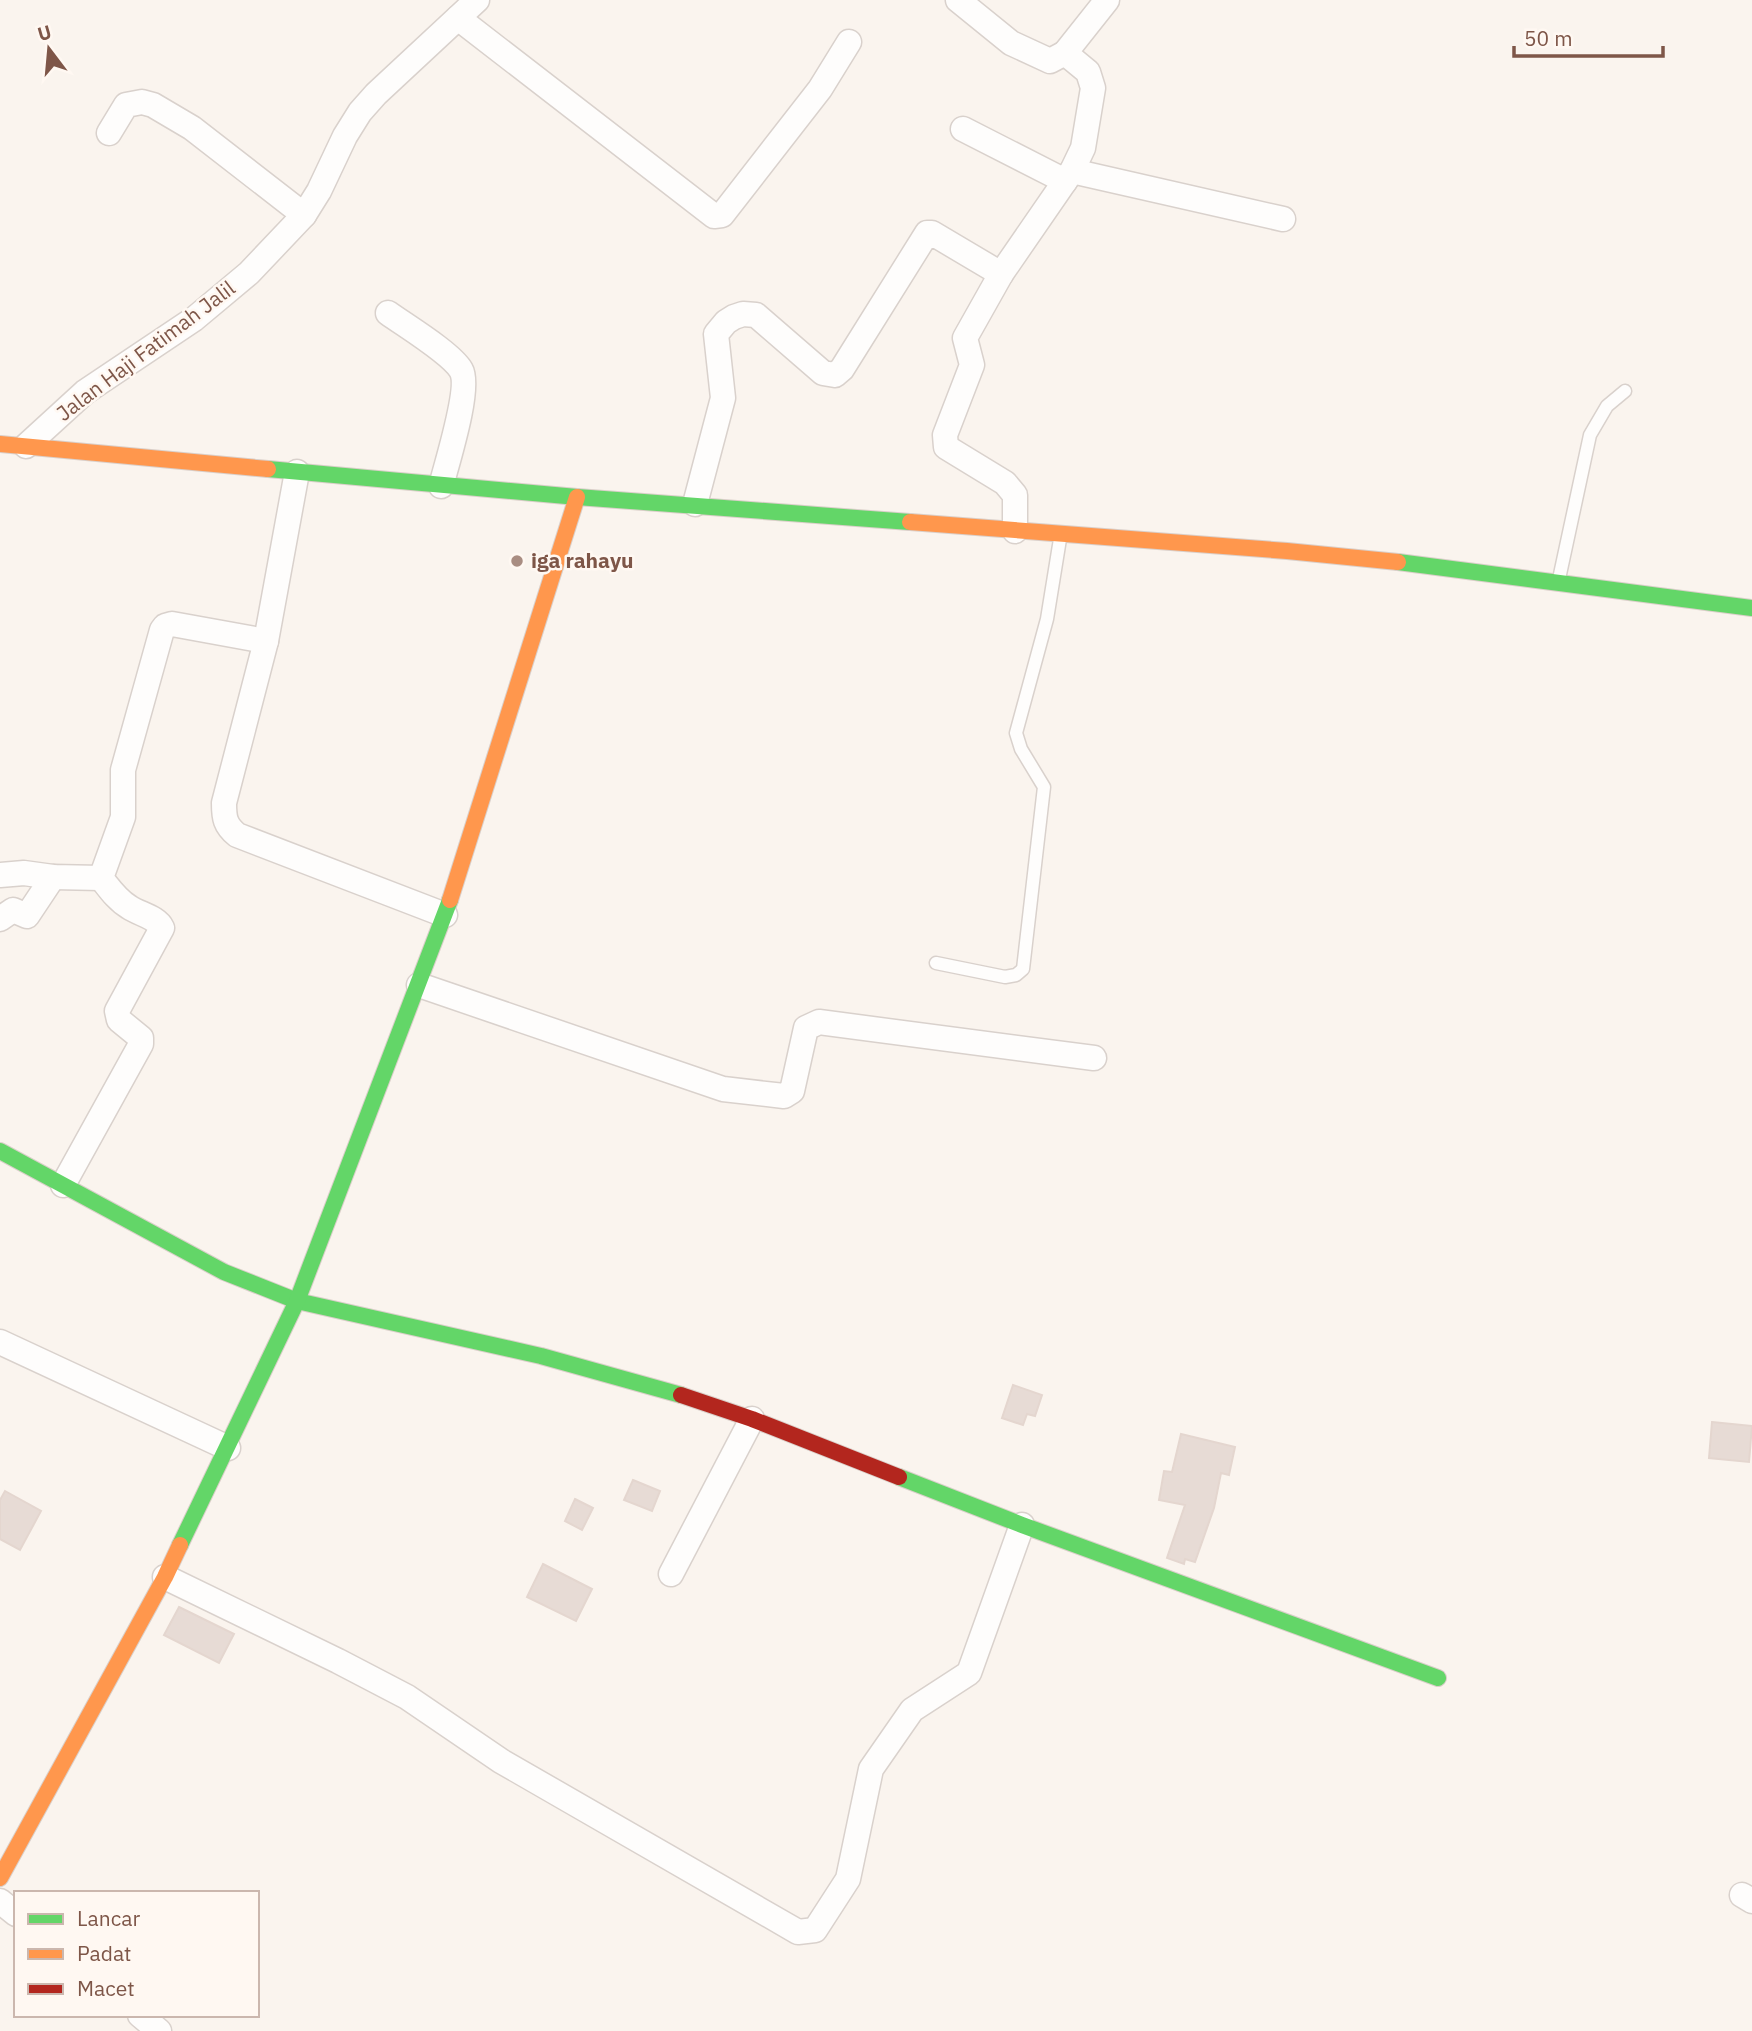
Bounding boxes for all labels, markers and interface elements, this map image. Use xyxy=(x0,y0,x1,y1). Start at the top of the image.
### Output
north arrow xyxy=(14,14,84,84)
scale bar xyxy=(1514,14,1663,58)
text: U xyxy=(35,19,54,46)
text: 50 m xyxy=(1524,24,1573,52)
street label: Jalan Haji Fatimah Jalil xyxy=(50,274,241,427)
place label: iga rahayu xyxy=(531,546,634,574)
marker: iga rahayu xyxy=(509,553,525,569)
legend xyxy=(14,1891,259,2017)
text: Lancar xyxy=(77,1904,140,1932)
text: Padat xyxy=(77,1939,132,1967)
text: Macet xyxy=(77,1974,135,2002)

